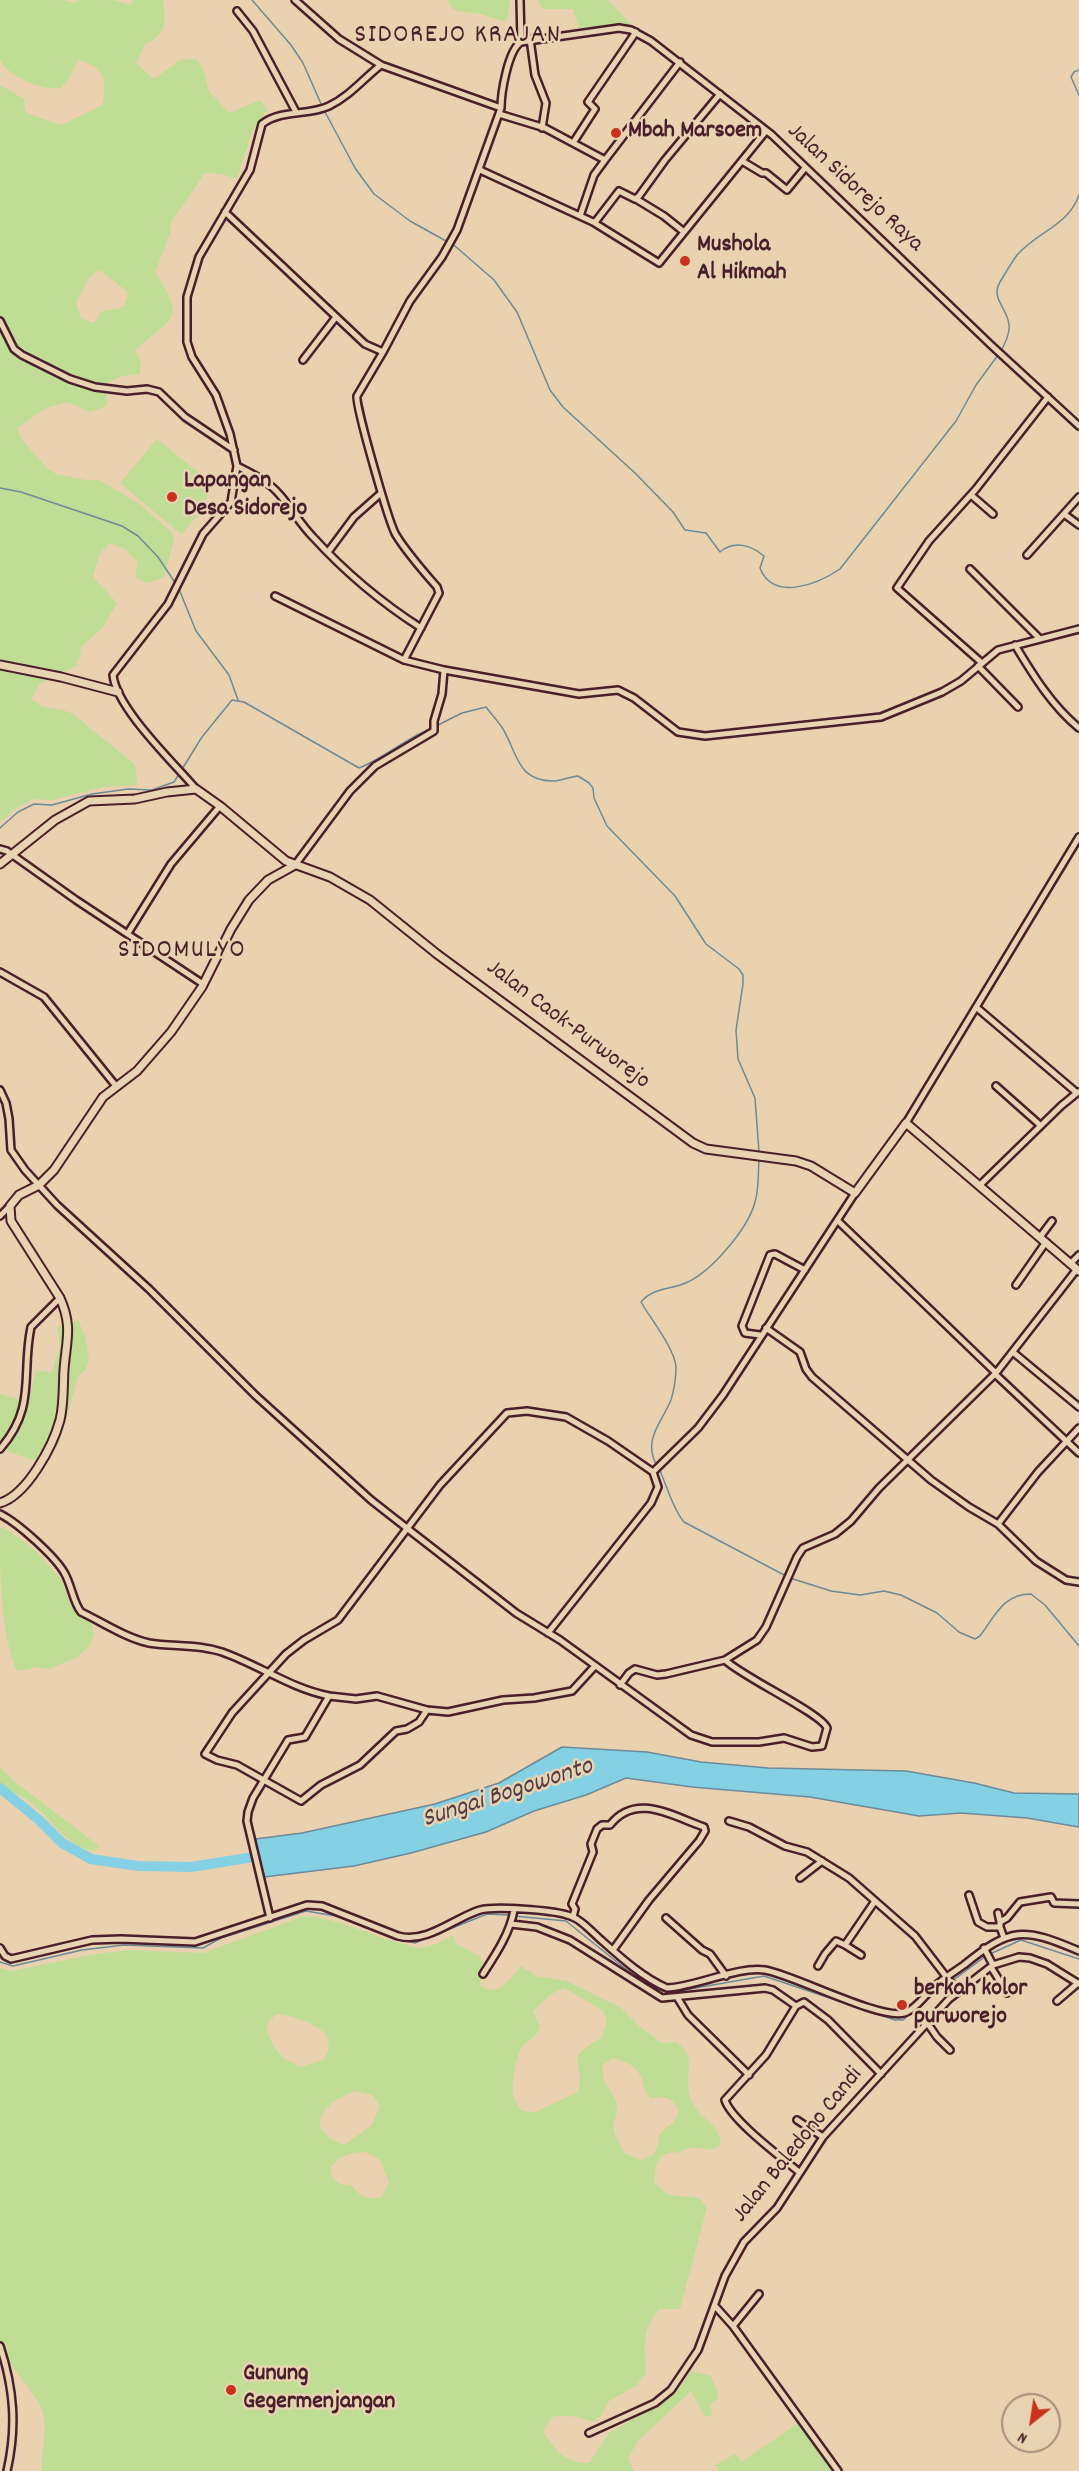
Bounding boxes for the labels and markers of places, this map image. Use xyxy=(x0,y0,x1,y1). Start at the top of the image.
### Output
place label: Mbah Marsoem xyxy=(628,119,762,147)
marker: Mbah Marsoem xyxy=(609,126,623,140)
place label: Mushola Al Hikmah xyxy=(697,233,787,289)
marker: Mushola Al Hikmah xyxy=(678,254,692,268)
place label: Lapangan Desa Sidorejo xyxy=(184,469,307,525)
marker: Lapangan Desa Sidorejo xyxy=(165,490,179,504)
place label: berkah kolor purworejo xyxy=(914,1977,1027,2033)
marker: berkah kolor purworejo xyxy=(895,1998,909,2012)
place label: Gunung Gegermenjangan xyxy=(243,2362,395,2418)
marker: Gunung Gegermenjangan xyxy=(224,2383,238,2397)

